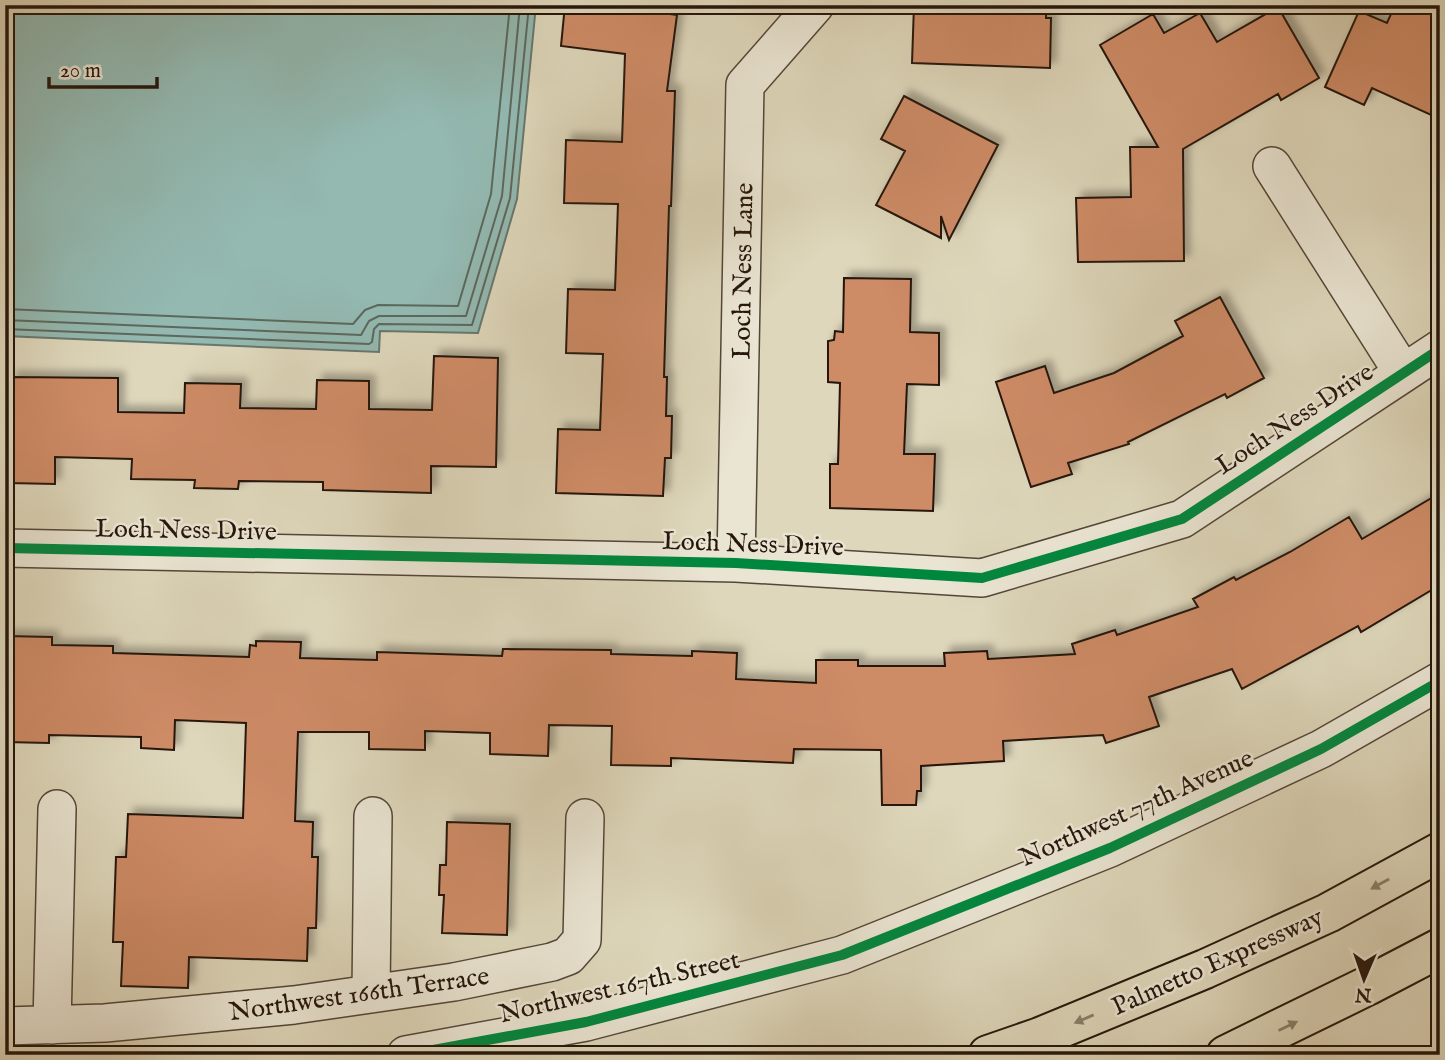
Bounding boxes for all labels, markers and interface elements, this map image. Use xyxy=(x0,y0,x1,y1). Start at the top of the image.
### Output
scale bar xyxy=(49,46,158,90)
text: 20 m xyxy=(60,58,101,85)
street label: Loch Ness Lane xyxy=(725,182,762,360)
street label: Loch Ness Drive xyxy=(1210,356,1380,483)
street label: Loch Ness Drive xyxy=(95,512,277,549)
street label: Loch Ness Drive xyxy=(662,525,844,564)
street label: Northwest 77th Avenue xyxy=(1015,742,1259,875)
one-way arrow xyxy=(1370,879,1390,890)
street label: Palmetto Expressway xyxy=(1107,901,1329,1024)
street label: Northwest 167th Street xyxy=(496,944,743,1031)
north arrow xyxy=(1330,944,1400,1014)
street label: Northwest 166th Terrace xyxy=(227,960,491,1029)
text: N xyxy=(1354,982,1373,1006)
one-way arrow xyxy=(1073,1014,1094,1025)
one-way arrow xyxy=(1278,1020,1298,1031)

